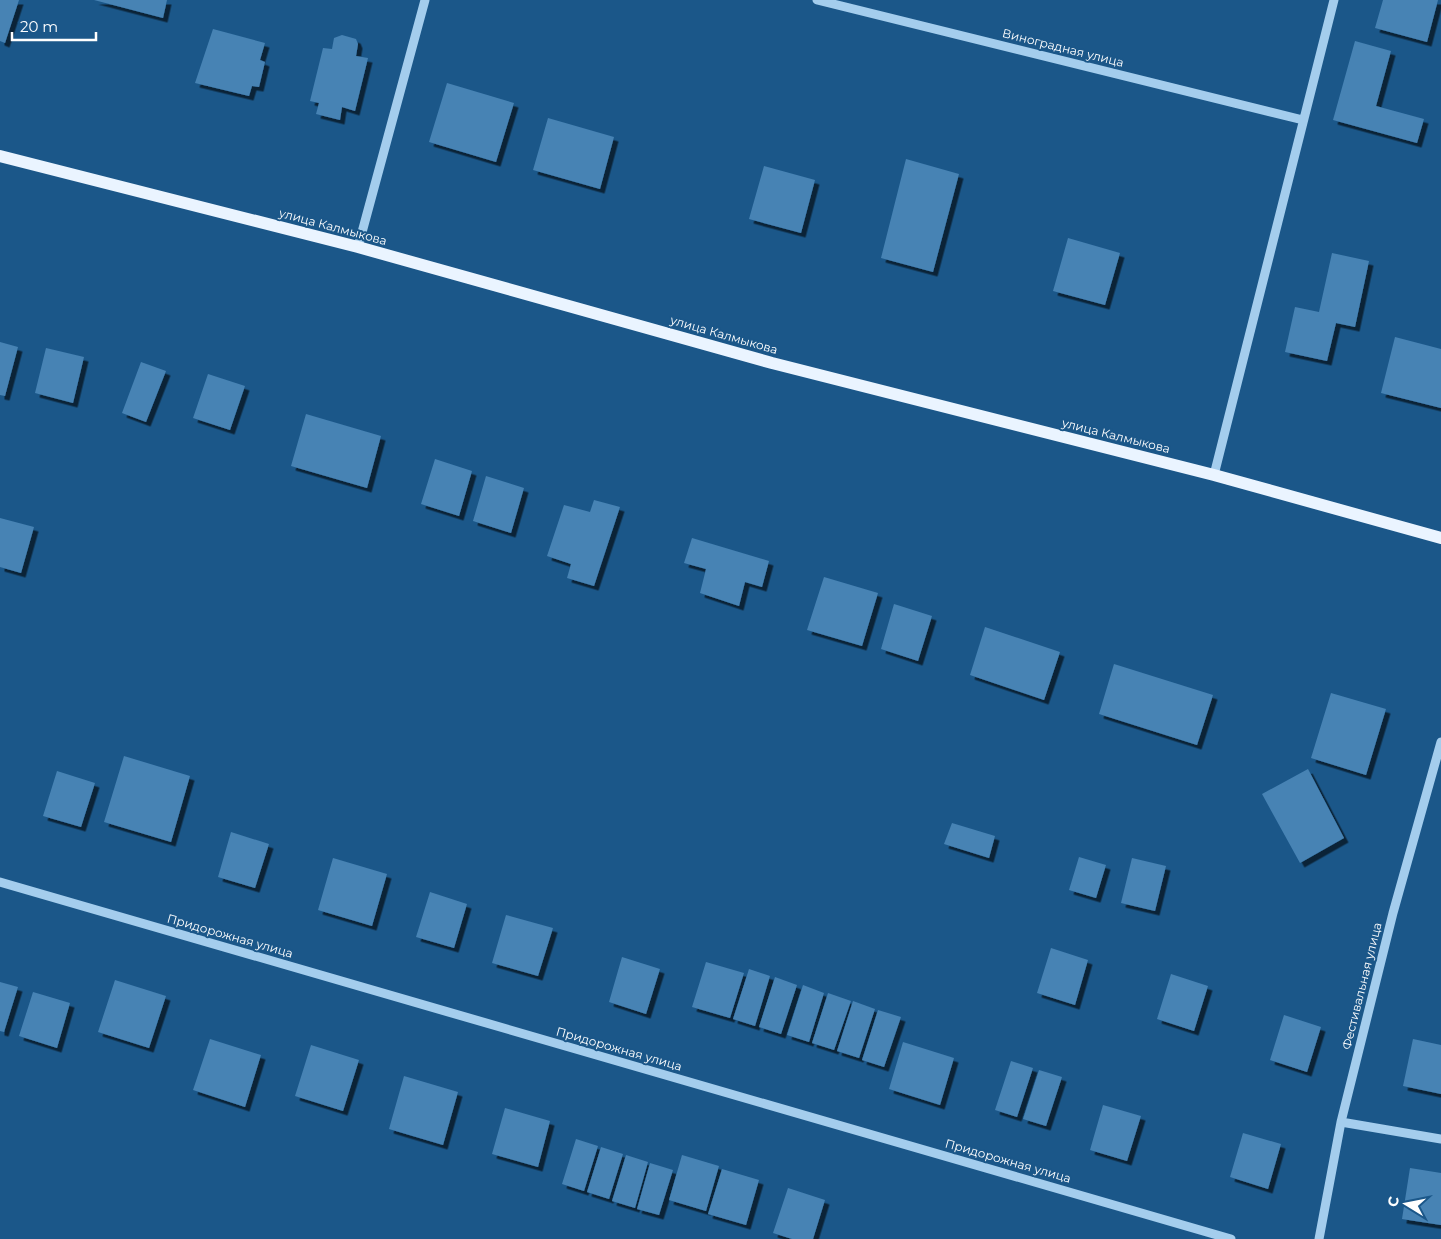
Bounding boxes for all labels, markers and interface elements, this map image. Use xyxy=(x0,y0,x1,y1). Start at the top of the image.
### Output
scale bar xyxy=(12,10,96,42)
text: 20 m xyxy=(20,17,58,36)
street label: Виноградная улица xyxy=(1001,25,1125,70)
street label: улица Калмыкова xyxy=(277,205,389,248)
street label: улица Калмыкова xyxy=(668,312,780,357)
street label: улица Калмыкова xyxy=(1059,415,1172,456)
street label: Придорожная улица xyxy=(165,910,295,961)
street label: Фестивальная улица xyxy=(1338,921,1385,1051)
street label: Придорожная улица xyxy=(554,1023,684,1074)
street label: Придорожная улица xyxy=(943,1135,1073,1186)
north arrow xyxy=(1381,1179,1431,1229)
text: С xyxy=(1383,1195,1403,1208)

